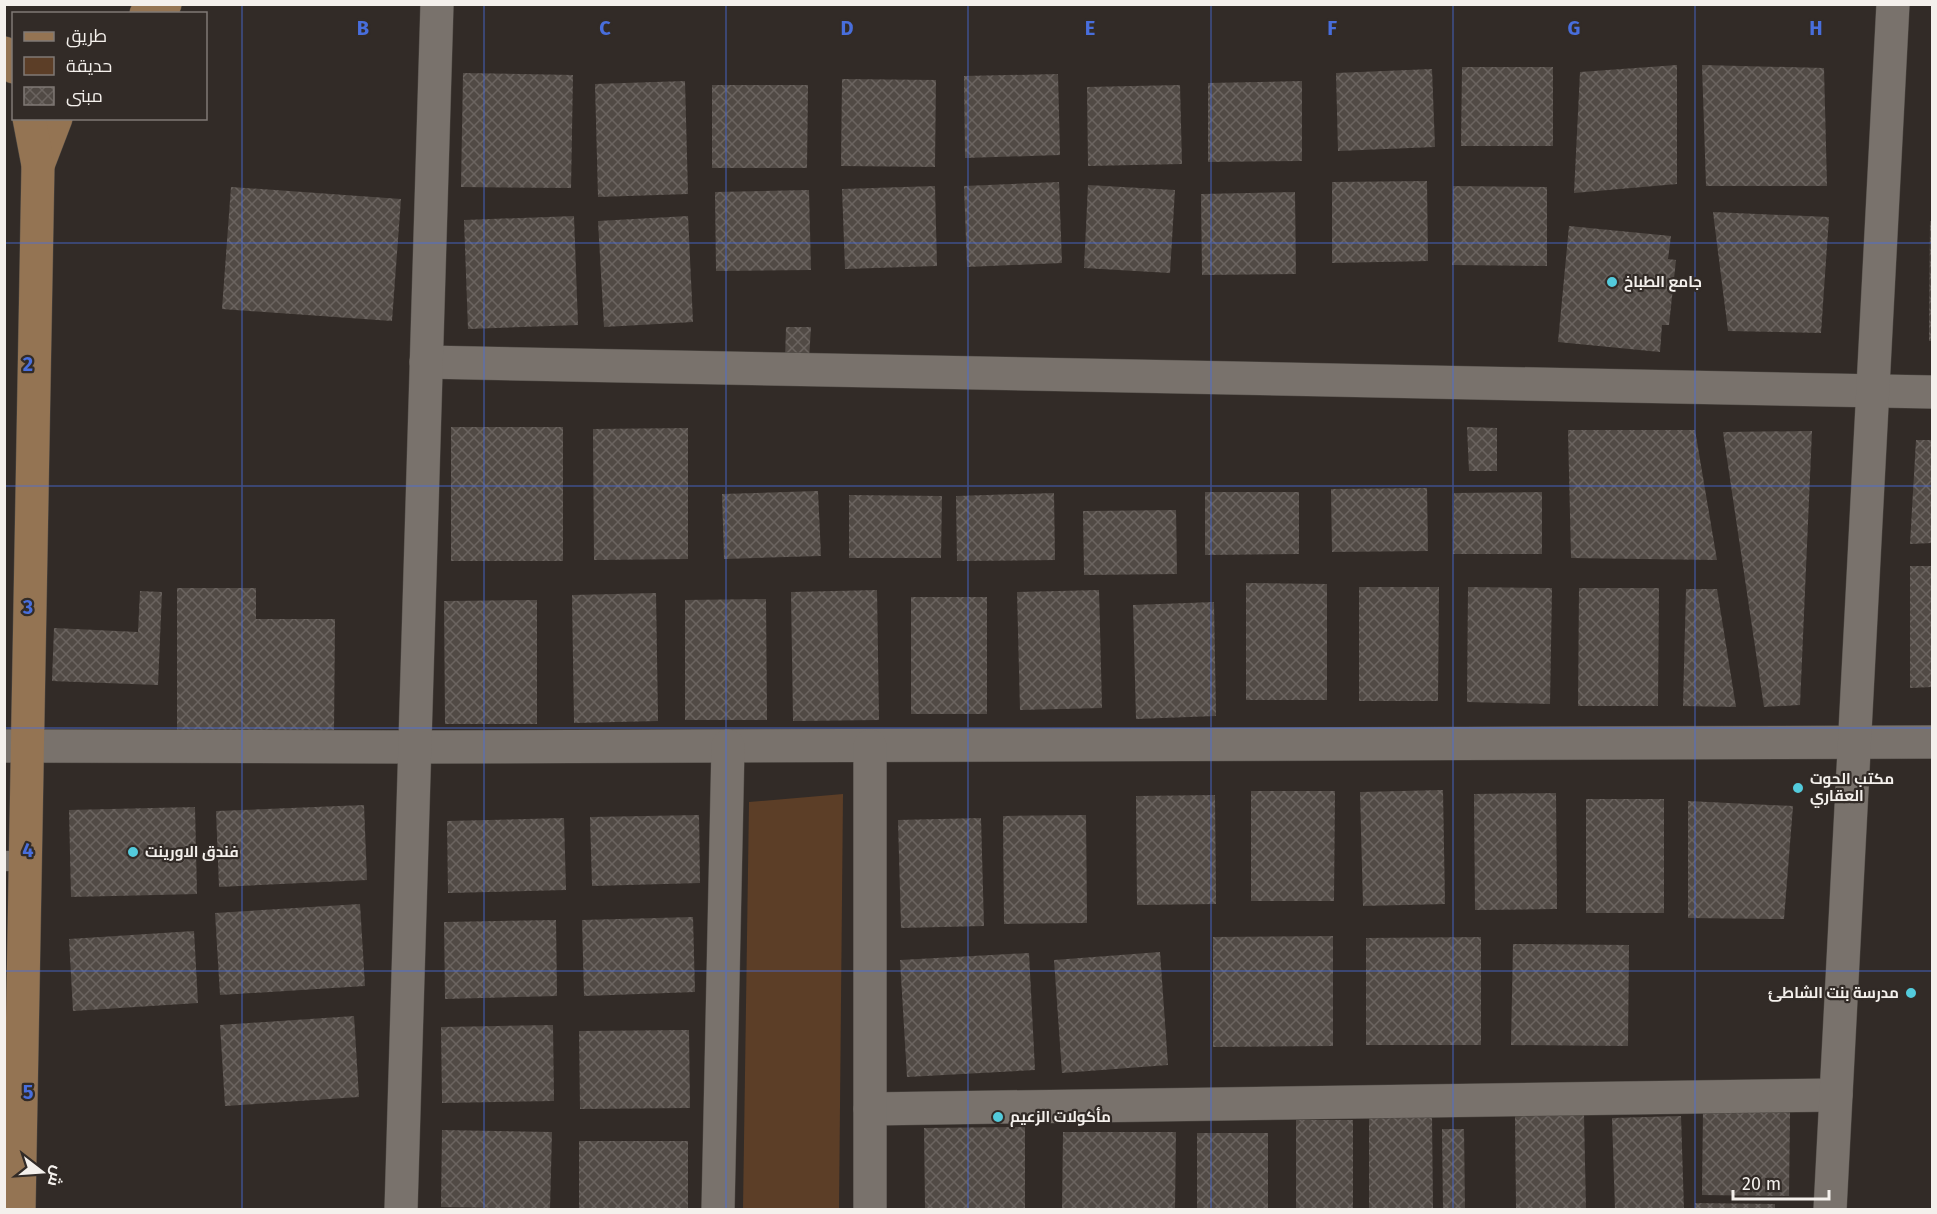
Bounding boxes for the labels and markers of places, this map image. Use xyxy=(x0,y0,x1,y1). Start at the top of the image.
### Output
place label: جامع الطباخ xyxy=(1624,273,1702,292)
marker: جامع الطباخ xyxy=(1605,275,1619,289)
place label: مكتب الحوت العقاري xyxy=(1810,770,1894,808)
marker: مكتب الحوت العقاري xyxy=(1791,781,1805,795)
place label: فندق الاورينت xyxy=(145,843,239,861)
marker: فندق الاورينت xyxy=(126,845,140,859)
place label: مدرسة بنت الشاطئ xyxy=(1768,984,1899,1002)
marker: مدرسة بنت الشاطئ xyxy=(1904,986,1918,1000)
place label: مأكولات الزعيم xyxy=(1010,1107,1111,1127)
marker: مأكولات الزعيم xyxy=(991,1110,1005,1124)

